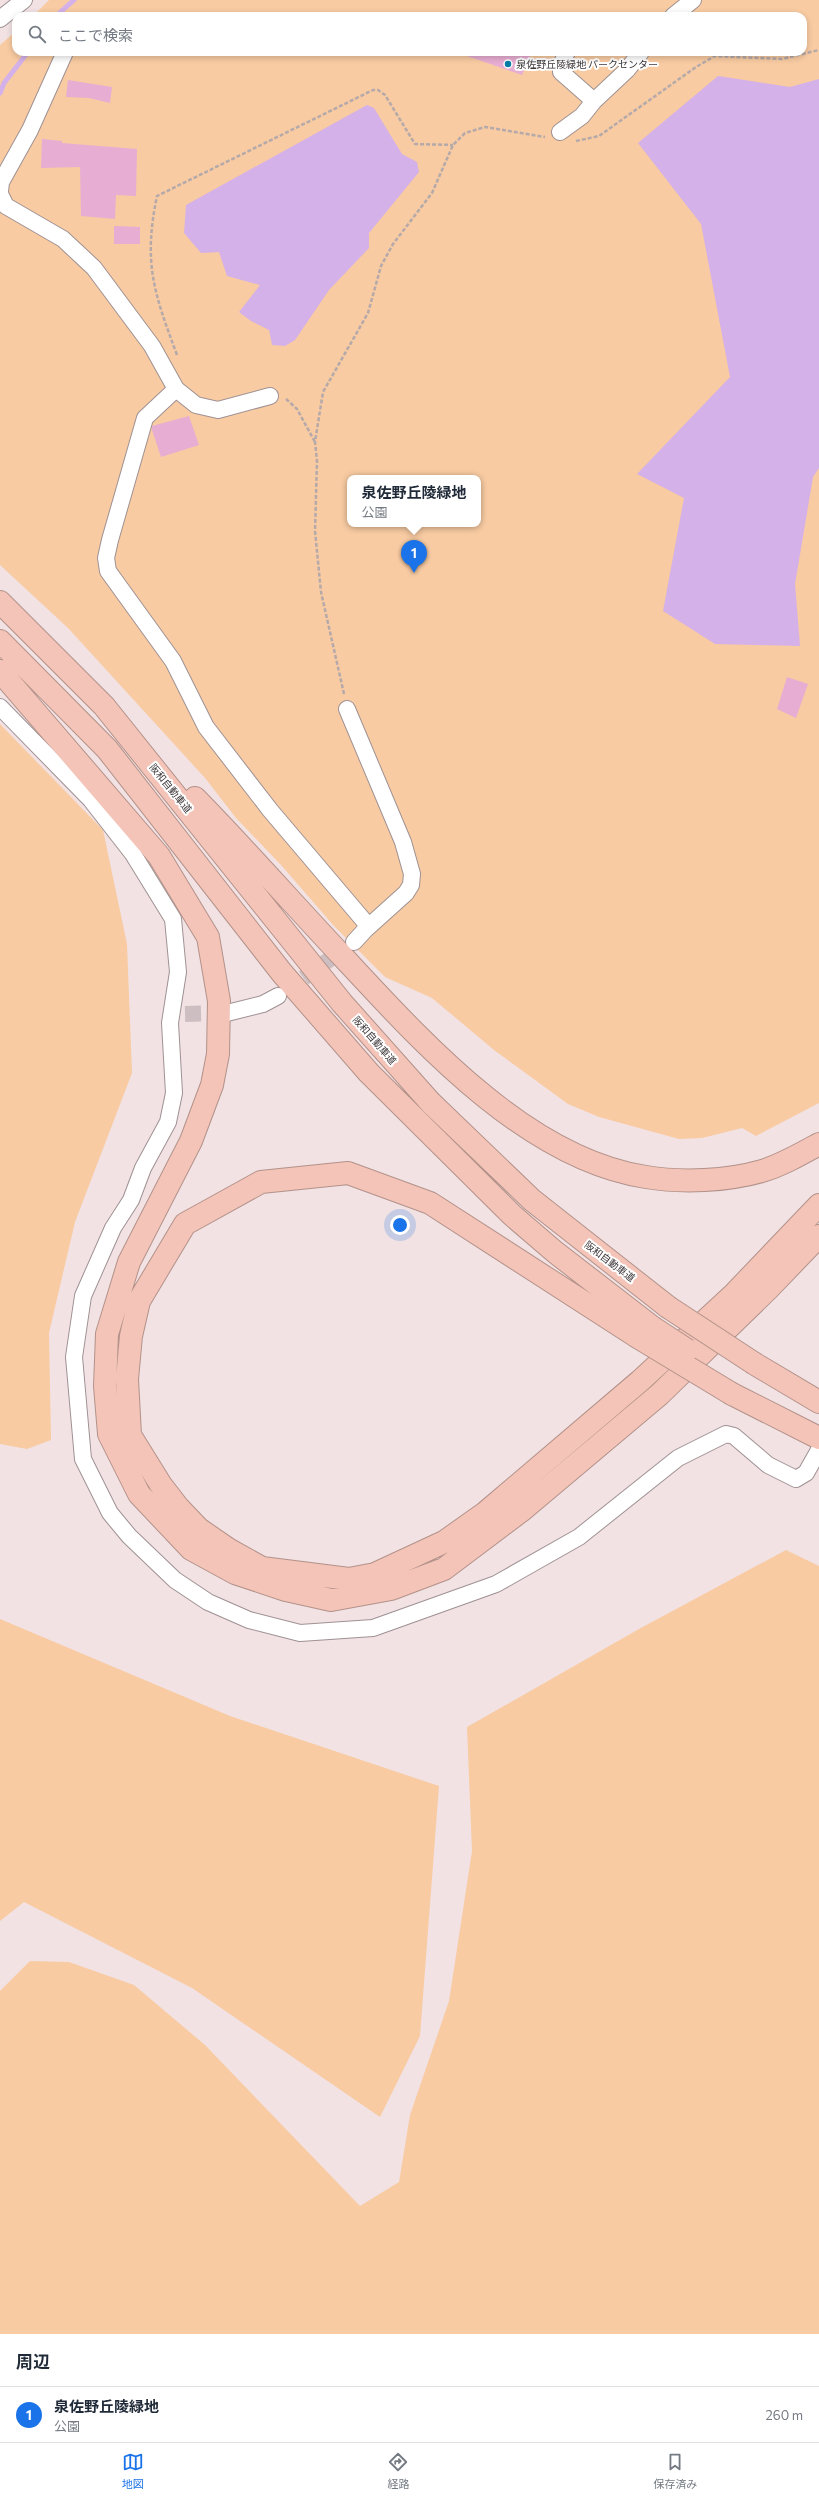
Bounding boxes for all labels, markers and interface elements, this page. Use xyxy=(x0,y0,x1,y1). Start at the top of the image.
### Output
search box xyxy=(12,12,807,56)
icon: search xyxy=(26,23,48,45)
text: ここで検索 xyxy=(58,26,133,44)
place label: 泉佐野丘陵緑地 パークセンター xyxy=(516,58,658,70)
marker: 泉佐野丘陵緑地 パークセンター xyxy=(503,59,513,69)
popup xyxy=(347,475,481,527)
text: 泉佐野丘陵緑地 xyxy=(361,483,467,501)
text: 公園 xyxy=(361,504,388,520)
pin: 1 xyxy=(401,540,427,573)
street label: 阪和自動車道 xyxy=(147,761,195,815)
street label: 阪和自動車道 xyxy=(351,1013,399,1067)
your location xyxy=(390,1215,410,1235)
street label: 阪和自動車道 xyxy=(582,1238,638,1284)
text: 周辺 xyxy=(16,2351,50,2372)
text: 泉佐野丘陵緑地 xyxy=(54,2397,159,2415)
text: 1 xyxy=(26,2407,32,2423)
text: 260 m xyxy=(766,2407,803,2423)
text: 公園 xyxy=(54,2418,80,2434)
tab: 地図 xyxy=(122,2451,144,2491)
tab: 経路 xyxy=(387,2451,409,2491)
tab: 保存済み xyxy=(653,2451,697,2491)

